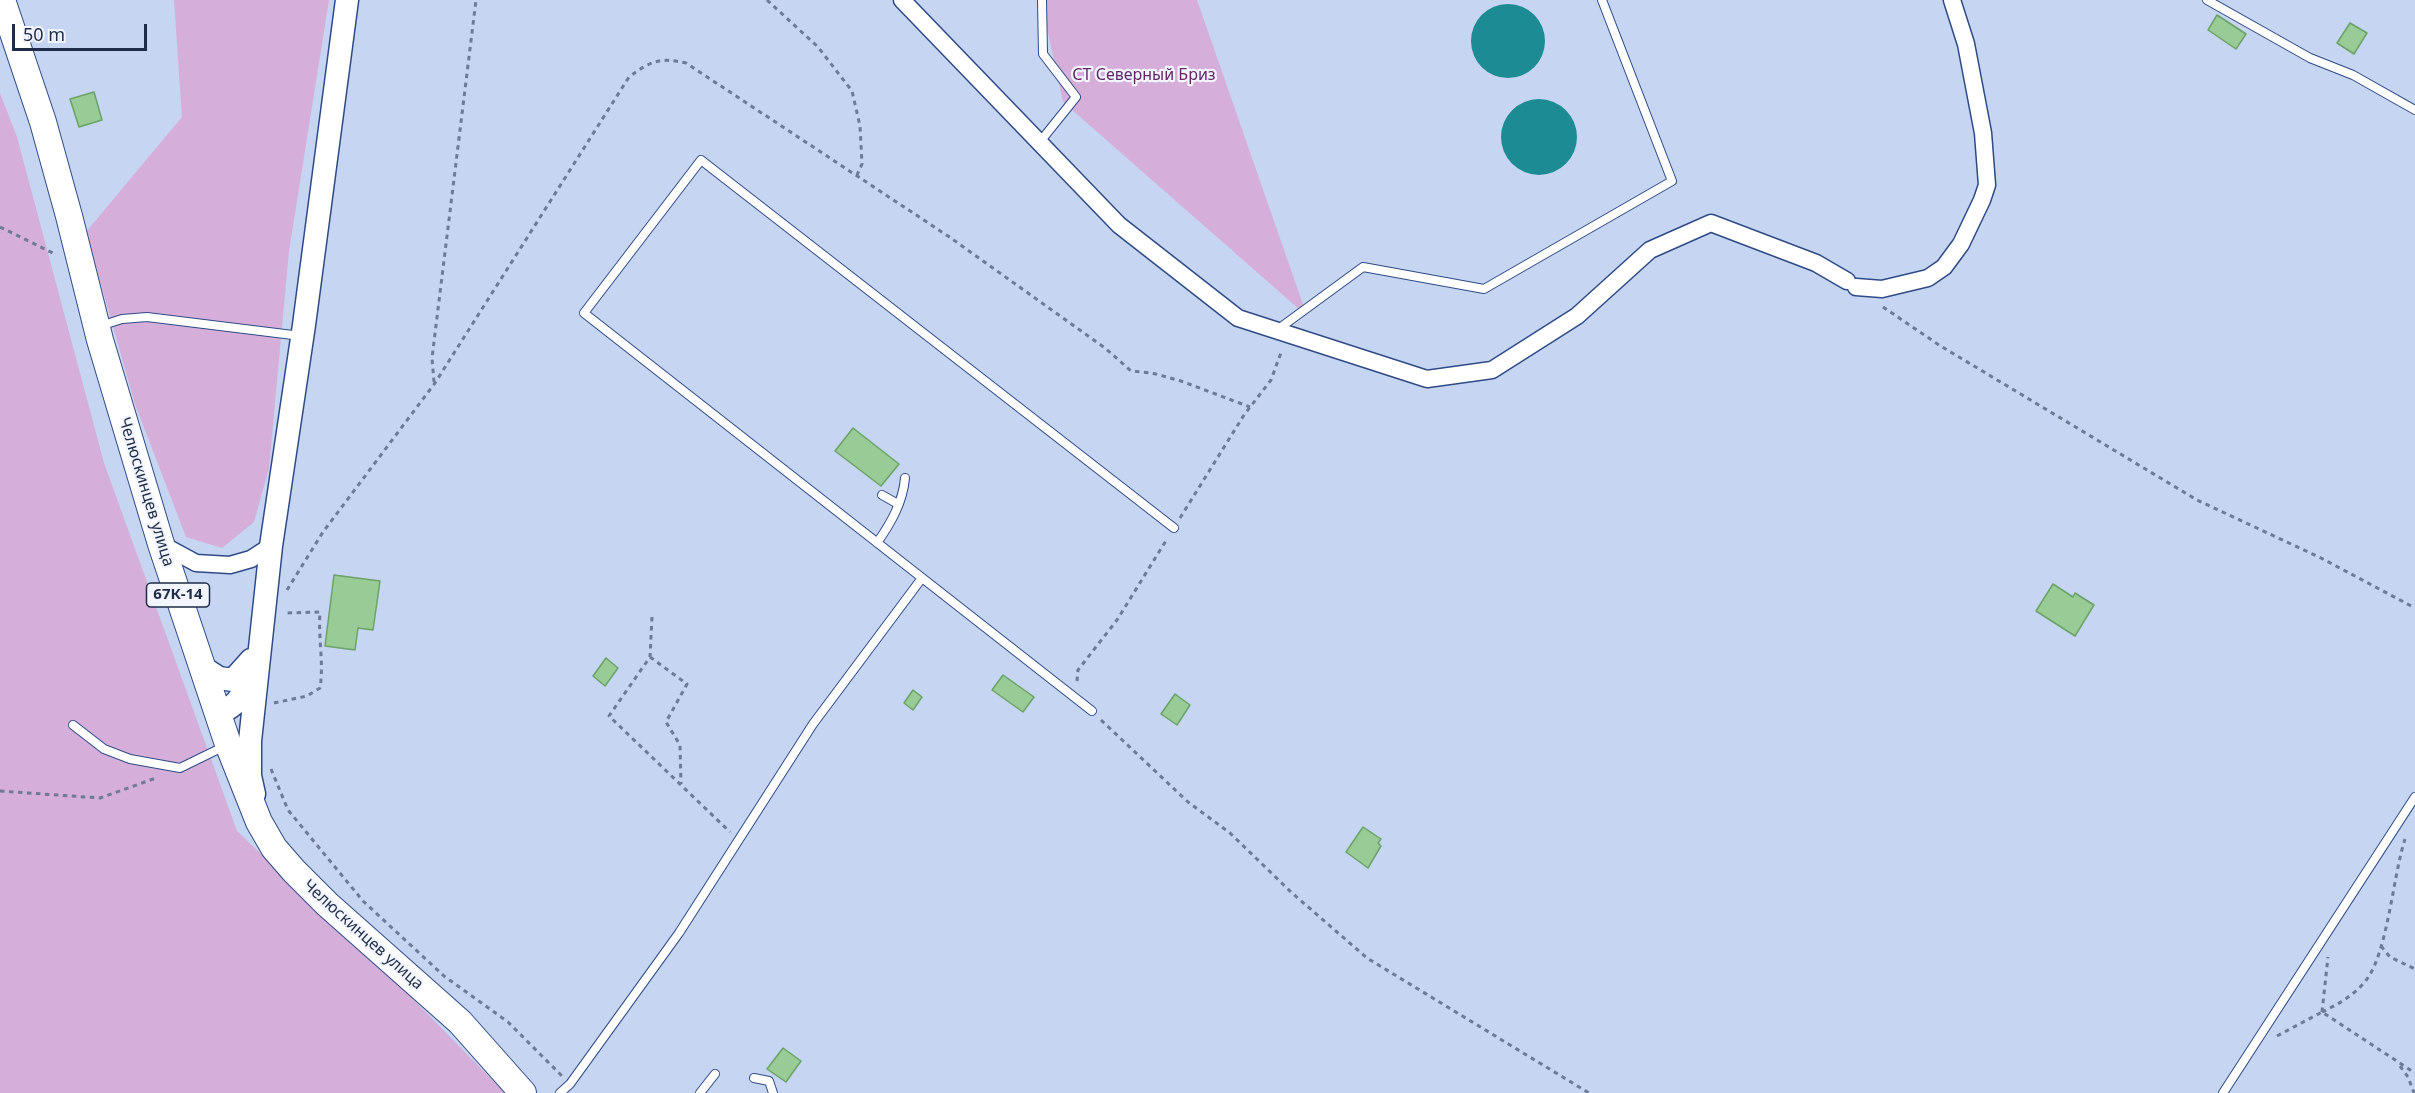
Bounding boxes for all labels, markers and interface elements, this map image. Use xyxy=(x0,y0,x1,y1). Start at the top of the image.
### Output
scale bar xyxy=(15,12,150,50)
text: 50 m xyxy=(23,22,65,46)
park label: СТ Северный Бриз xyxy=(1072,65,1216,85)
street label: Челюскинцев улица xyxy=(114,415,178,569)
road number: 67К-14 xyxy=(146,583,210,607)
street label: Челюскинцев улица xyxy=(299,876,427,994)

